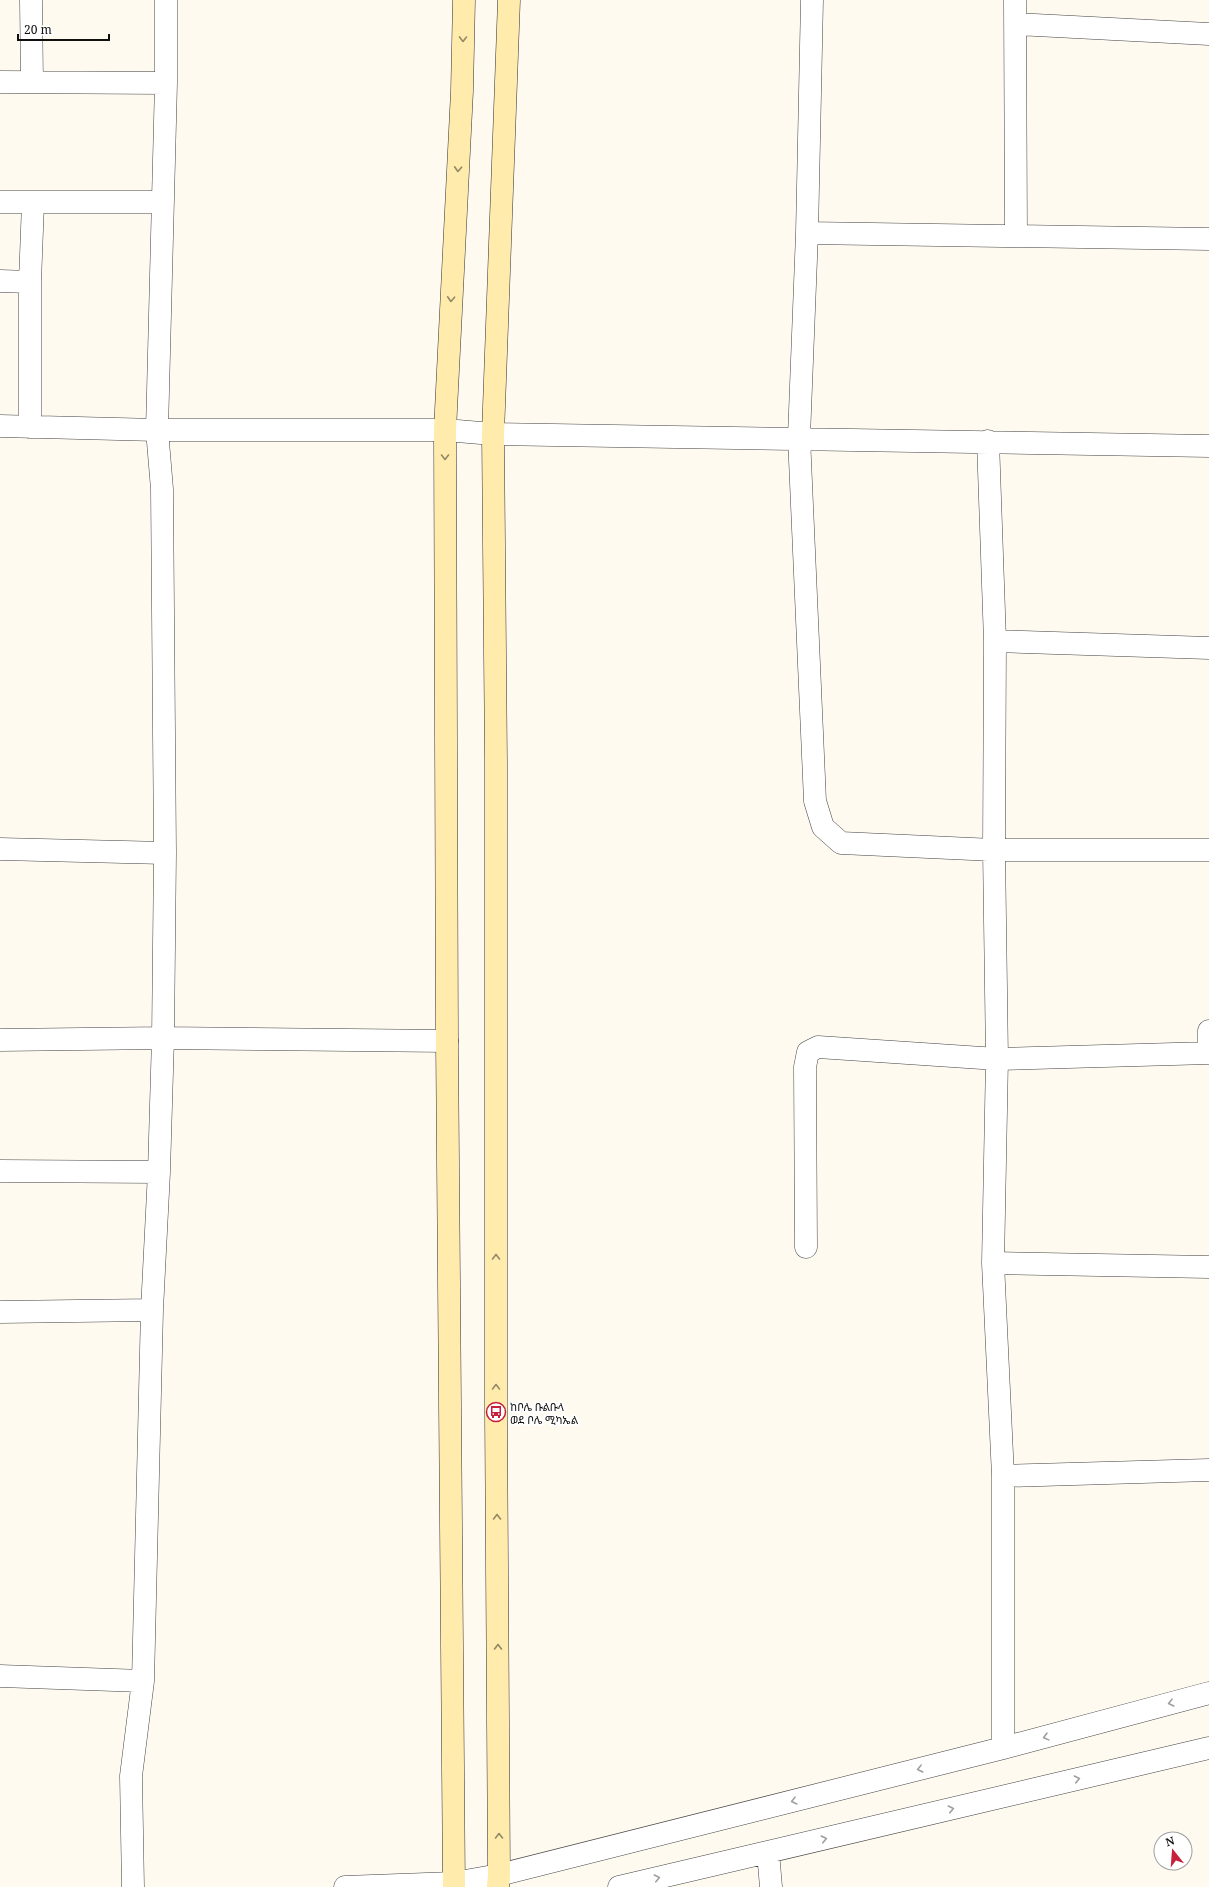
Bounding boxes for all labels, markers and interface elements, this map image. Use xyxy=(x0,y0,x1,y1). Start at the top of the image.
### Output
scale bar xyxy=(18,16,109,42)
text: 20 m xyxy=(24,21,52,38)
one-way arrow xyxy=(459,36,467,42)
one-way arrow xyxy=(454,166,462,172)
one-way arrow xyxy=(447,296,456,302)
one-way arrow xyxy=(441,454,449,460)
one-way arrow xyxy=(492,1254,500,1260)
one-way arrow xyxy=(492,1384,500,1390)
place label: ከቦሌ ቡልቡላ ወደ ቦሌ ሚካኤል xyxy=(510,1399,579,1427)
bus stop icon: ከቦሌ ቡልቡላ ወደ ቦሌ ሚካኤል xyxy=(485,1401,507,1423)
one-way arrow xyxy=(493,1514,501,1520)
one-way arrow xyxy=(494,1644,502,1650)
one-way arrow xyxy=(1168,1698,1175,1707)
one-way arrow xyxy=(1042,1732,1049,1740)
one-way arrow xyxy=(917,1764,924,1773)
one-way arrow xyxy=(1074,1775,1081,1783)
one-way arrow xyxy=(791,1796,798,1805)
one-way arrow xyxy=(948,1805,954,1813)
north arrow xyxy=(1153,1831,1193,1871)
text: N xyxy=(1164,1832,1177,1849)
one-way arrow xyxy=(495,1833,503,1839)
one-way arrow xyxy=(821,1835,828,1843)
one-way arrow xyxy=(653,1874,660,1883)

